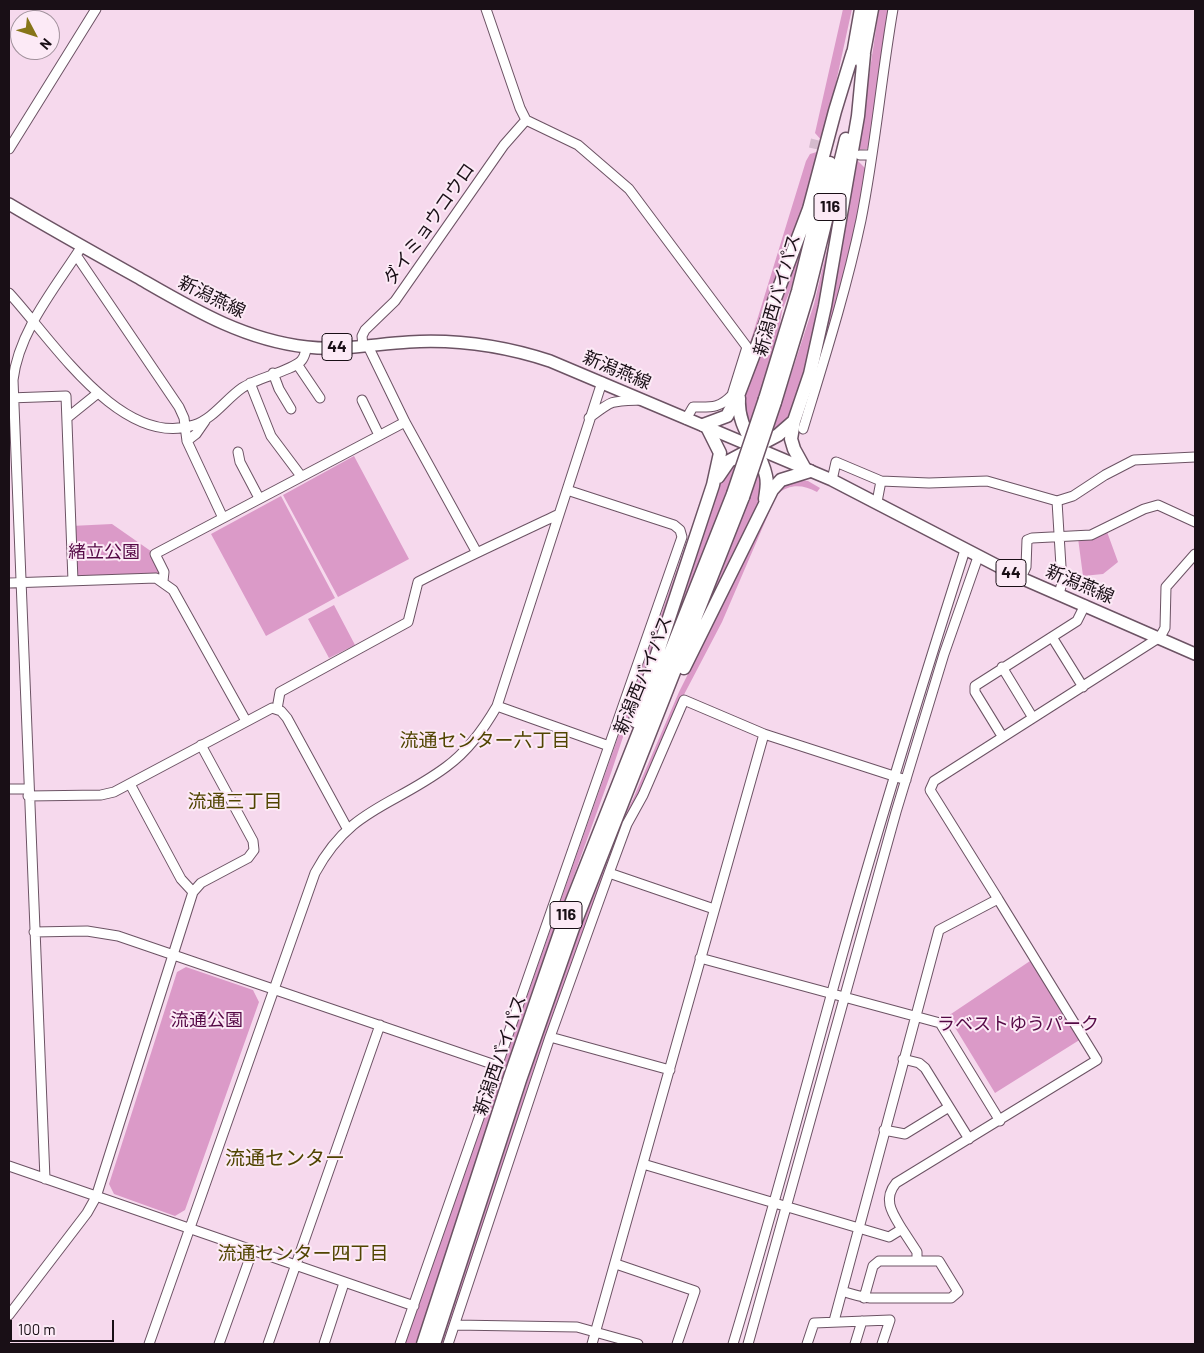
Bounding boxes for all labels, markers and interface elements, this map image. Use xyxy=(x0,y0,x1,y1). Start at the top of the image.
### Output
north arrow xyxy=(10,10,60,60)
text: N xyxy=(37,35,56,53)
street label: ダイミョウコウロ xyxy=(379,159,479,289)
road number: 116 xyxy=(814,193,846,220)
street label: 新潟西バイパス xyxy=(749,231,805,359)
street label: 新潟燕線 xyxy=(175,272,249,322)
road number: 44 xyxy=(322,334,352,361)
street label: 新潟燕線 xyxy=(580,346,654,394)
park label: 緒立公園 xyxy=(68,541,140,563)
road number: 44 xyxy=(996,560,1026,586)
street label: 新潟燕線 xyxy=(1043,560,1117,608)
street label: 新潟西バイパス xyxy=(609,613,677,737)
district label: 流通センター六丁目 xyxy=(400,730,570,752)
district label: 流通三丁目 xyxy=(188,791,282,813)
road number: 116 xyxy=(550,902,582,928)
street label: 新潟西バイパス xyxy=(469,992,531,1118)
park label: 流通公園 xyxy=(171,1009,243,1031)
park label: ラベストゆうパーク xyxy=(937,1013,1099,1035)
district label: 流通センター xyxy=(225,1146,345,1170)
district label: 流通センター四丁目 xyxy=(218,1243,388,1265)
scale bar xyxy=(12,1310,116,1342)
text: 100 m xyxy=(18,1320,56,1338)

